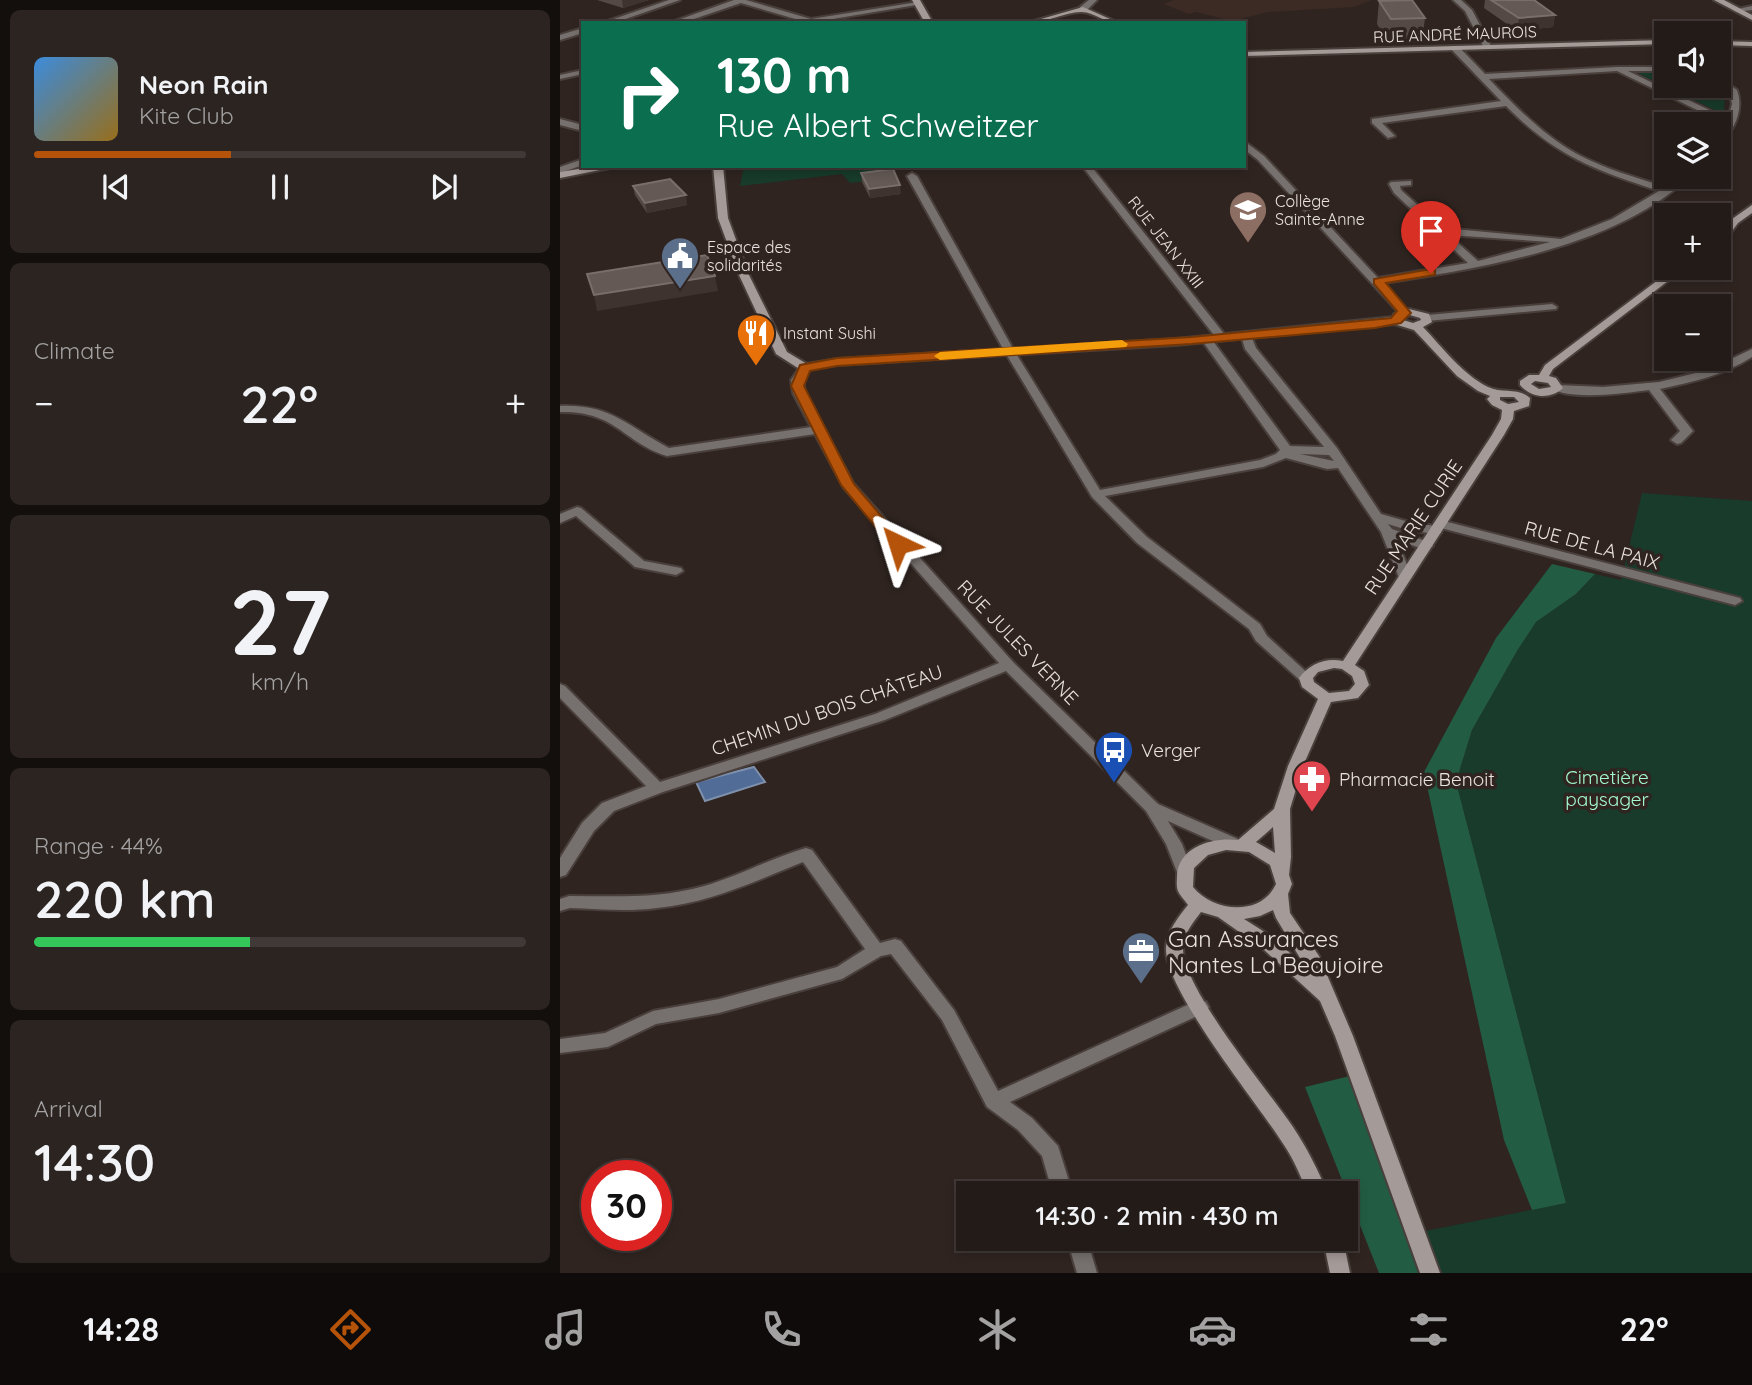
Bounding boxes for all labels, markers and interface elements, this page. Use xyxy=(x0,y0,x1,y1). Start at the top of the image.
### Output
street label: RUE ANDRÉ MAUROIS xyxy=(1373,21,1537,47)
map controls xyxy=(1654,21,1731,371)
button: sound xyxy=(1654,21,1731,98)
text: 130 m xyxy=(717,44,851,105)
icon: right xyxy=(602,49,693,140)
text: Neon Rain xyxy=(139,68,268,101)
text: Kite Club xyxy=(139,101,234,130)
text: Rue Albert Schweitzer xyxy=(717,105,1039,145)
button: layers xyxy=(1654,112,1731,189)
icon: previous xyxy=(97,168,135,206)
icon: pause xyxy=(261,168,299,206)
icon: next xyxy=(425,168,463,206)
school or university icon: Collège Sainte-Anne xyxy=(1227,189,1269,244)
place label: Collège Sainte-Anne xyxy=(1275,191,1365,229)
street label: RUE JEAN XXIII xyxy=(1124,192,1208,292)
pin xyxy=(1401,201,1461,273)
button: + xyxy=(1654,203,1731,280)
icon: arrive xyxy=(1412,212,1450,250)
public building icon: Espace des solidarités xyxy=(659,235,701,290)
place label: Espace des solidarités xyxy=(707,237,791,275)
button: − xyxy=(1654,294,1731,371)
restaurant icon: Instant Sushi xyxy=(735,312,777,367)
place label: Instant Sushi xyxy=(783,323,876,343)
text: Climate xyxy=(34,336,115,365)
text: 22° xyxy=(240,371,318,436)
text: − xyxy=(34,379,54,427)
text: + xyxy=(505,379,526,427)
street label: RUE MARIE CURIE xyxy=(1359,455,1467,599)
position arrow xyxy=(861,507,935,581)
street label: RUE DE LA PAIX xyxy=(1522,515,1662,575)
text: 27 xyxy=(229,564,331,678)
street label: RUE JULES VERNE xyxy=(952,575,1084,709)
street label: CHEMIN DU BOIS CHÂTEAU xyxy=(708,659,946,761)
text: km/h xyxy=(251,667,309,696)
bus stop icon: Verger xyxy=(1093,729,1135,784)
place label: Verger xyxy=(1141,738,1201,762)
pharmacy icon: Pharmacie Benoit xyxy=(1291,758,1333,813)
park label: Cimetière paysager xyxy=(1565,765,1650,811)
place label: Pharmacie Benoit xyxy=(1339,767,1495,791)
text: Range · 44% xyxy=(34,831,163,860)
text: 220 km xyxy=(34,866,216,931)
place label: Gan Assurances Nantes La Beaujoire xyxy=(1168,924,1383,979)
office icon: Gan Assurances Nantes La Beaujoire xyxy=(1120,930,1162,985)
text: Arrival xyxy=(34,1094,103,1123)
text: 14:30 xyxy=(34,1129,155,1194)
speed limit sign: 30 xyxy=(581,1160,672,1251)
text: 14:30 · 2 min · 430 m xyxy=(1035,1199,1279,1232)
icon: directions xyxy=(326,1305,375,1354)
icon: music xyxy=(541,1305,590,1354)
icon: phone xyxy=(757,1305,806,1354)
icon: climate xyxy=(973,1305,1022,1354)
icon: car xyxy=(1188,1305,1237,1354)
icon: filters xyxy=(1404,1305,1453,1354)
text: 14:28 xyxy=(83,1309,159,1349)
text: 22° xyxy=(1620,1309,1669,1349)

